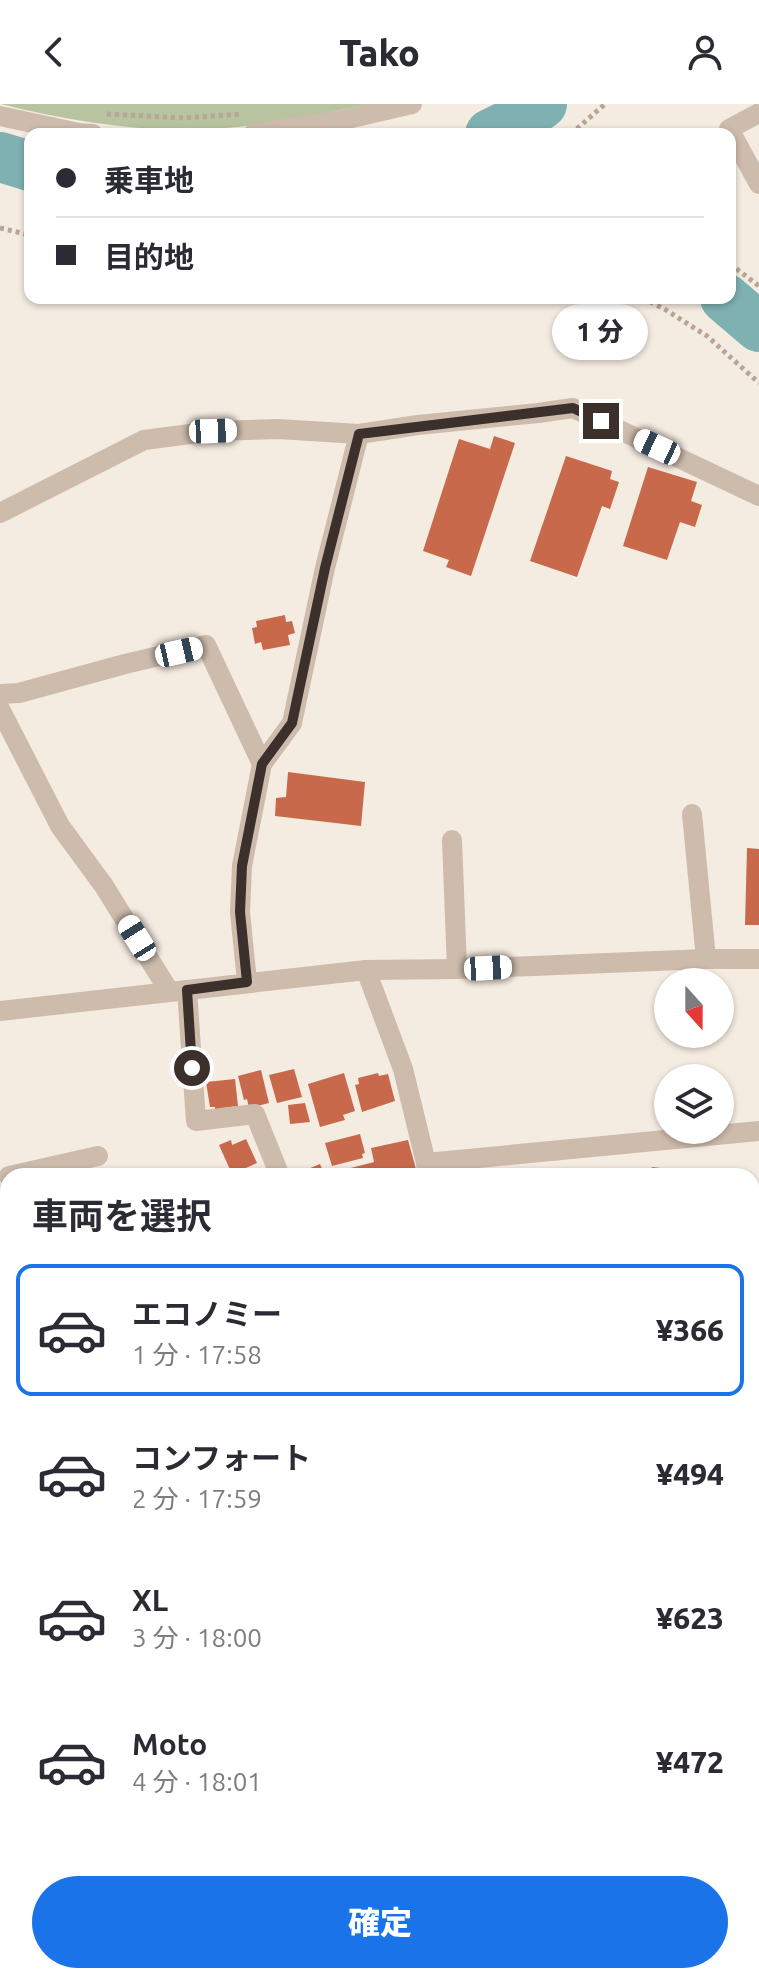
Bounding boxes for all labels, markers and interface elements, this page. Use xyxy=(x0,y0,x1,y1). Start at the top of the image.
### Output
icon: back xyxy=(32,30,76,74)
icon: person xyxy=(683,30,727,74)
text: Tako xyxy=(339,32,420,73)
text: 乗車地 xyxy=(104,163,194,197)
text: 目的地 xyxy=(104,240,194,274)
callout: 1 分 xyxy=(553,305,649,361)
text: 1 分 xyxy=(577,317,623,346)
route end xyxy=(583,403,619,439)
car xyxy=(189,418,237,444)
car xyxy=(630,426,684,468)
car xyxy=(153,635,205,669)
car xyxy=(114,911,160,965)
car xyxy=(463,955,513,981)
north arrow xyxy=(654,968,734,1048)
map controls xyxy=(654,968,734,1144)
route start xyxy=(174,1050,210,1086)
button: layers xyxy=(654,1064,734,1144)
text: 車両を選択 xyxy=(32,1195,212,1236)
icon: car xyxy=(36,1294,108,1366)
text: エコノミー xyxy=(132,1297,282,1331)
text: ¥366 xyxy=(656,1313,724,1347)
text: 1 分 · 17:58 xyxy=(132,1340,262,1369)
icon: car xyxy=(36,1438,108,1510)
text: コンフォート xyxy=(132,1441,311,1475)
text: ¥494 xyxy=(656,1457,724,1491)
text: 2 分 · 17:59 xyxy=(132,1484,262,1513)
icon: car xyxy=(36,1582,108,1654)
text: XL xyxy=(132,1583,168,1617)
text: ¥623 xyxy=(656,1601,724,1635)
text: 3 分 · 18:00 xyxy=(132,1623,262,1652)
icon: car xyxy=(36,1726,108,1798)
text: Moto xyxy=(132,1727,207,1761)
text: ¥472 xyxy=(656,1745,724,1779)
text: 4 分 · 18:01 xyxy=(132,1767,262,1796)
button: 確定 xyxy=(32,1876,728,1968)

